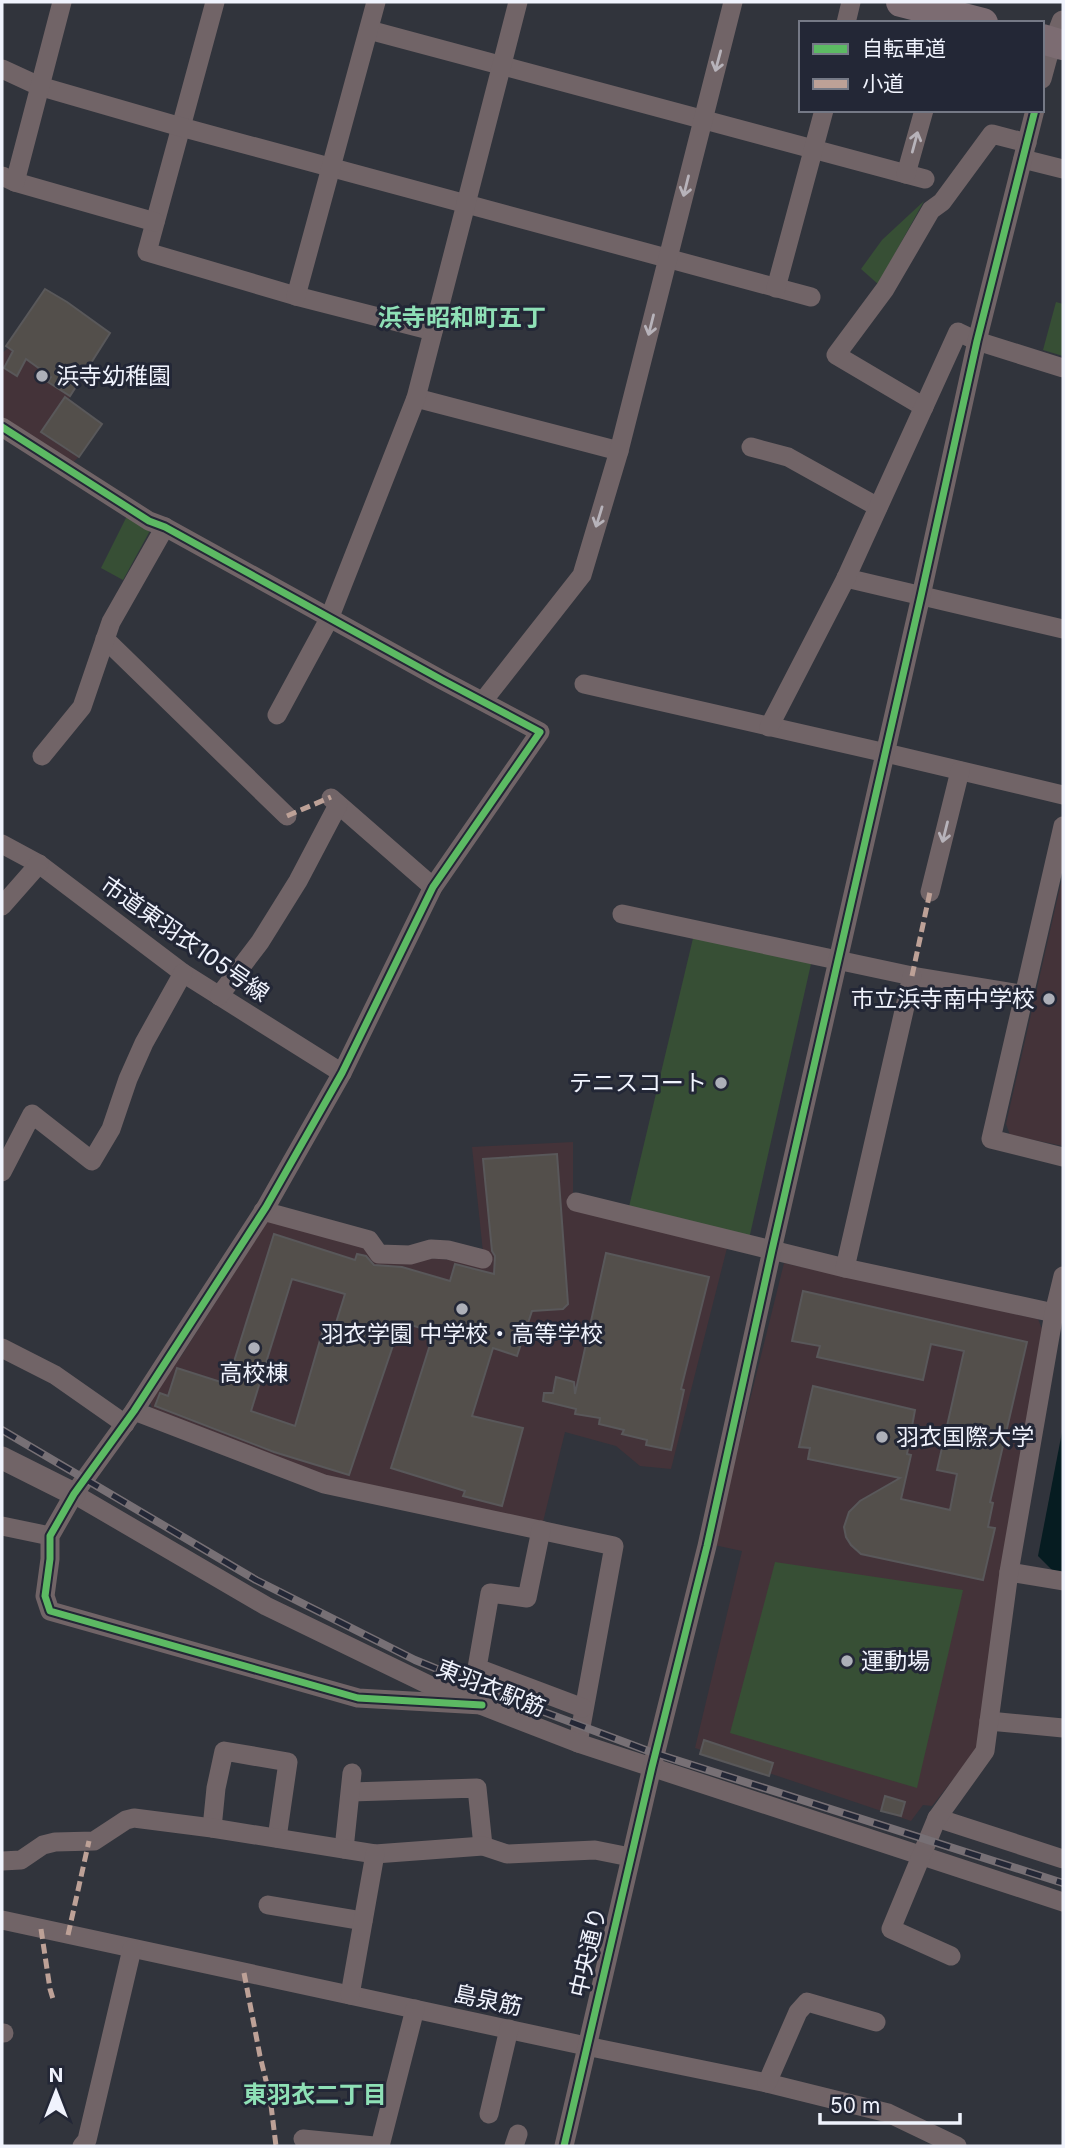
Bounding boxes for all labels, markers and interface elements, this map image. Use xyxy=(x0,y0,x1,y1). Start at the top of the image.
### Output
legend xyxy=(799,21,1044,112)
text: 自転車道 xyxy=(862,36,946,61)
one-way arrow xyxy=(710,50,723,72)
text: 小道 xyxy=(862,71,904,96)
one-way arrow xyxy=(909,131,922,154)
one-way arrow xyxy=(679,174,692,197)
district label: 浜寺昭和町五丁 xyxy=(378,303,546,332)
one-way arrow xyxy=(644,313,657,336)
place label: 浜寺幼稚園 xyxy=(56,362,171,390)
marker: 浜寺幼稚園 xyxy=(34,368,50,384)
one-way arrow xyxy=(592,505,605,527)
one-way arrow xyxy=(938,820,951,843)
street label: 市道東羽衣105号線 xyxy=(96,871,274,1007)
place label: 市立浜寺南中学校 xyxy=(851,985,1035,1013)
marker: 市立浜寺南中学校 xyxy=(1041,991,1057,1007)
place label: テニスコート xyxy=(569,1069,707,1097)
marker: テニスコート xyxy=(713,1075,729,1091)
marker: 羽衣学園 中学校・高等学校 xyxy=(454,1301,470,1317)
place label: 羽衣学園 中学校・高等学校 xyxy=(321,1320,603,1348)
marker: 高校棟 xyxy=(246,1340,262,1356)
place label: 高校棟 xyxy=(220,1359,289,1387)
place label: 羽衣国際大学 xyxy=(896,1423,1034,1451)
marker: 羽衣国際大学 xyxy=(874,1429,890,1445)
place label: 運動場 xyxy=(861,1647,930,1675)
street label: 東羽衣駅筋 xyxy=(432,1653,550,1723)
marker: 運動場 xyxy=(839,1653,855,1669)
street label: 中央通り xyxy=(564,1904,612,2000)
street label: 島泉筋 xyxy=(451,1979,525,2021)
north arrow xyxy=(21,2057,91,2127)
text: N xyxy=(49,2064,63,2087)
district label: 東羽衣二丁目 xyxy=(243,2080,387,2109)
scale bar xyxy=(820,2082,960,2126)
text: 50 m xyxy=(830,2093,880,2118)

